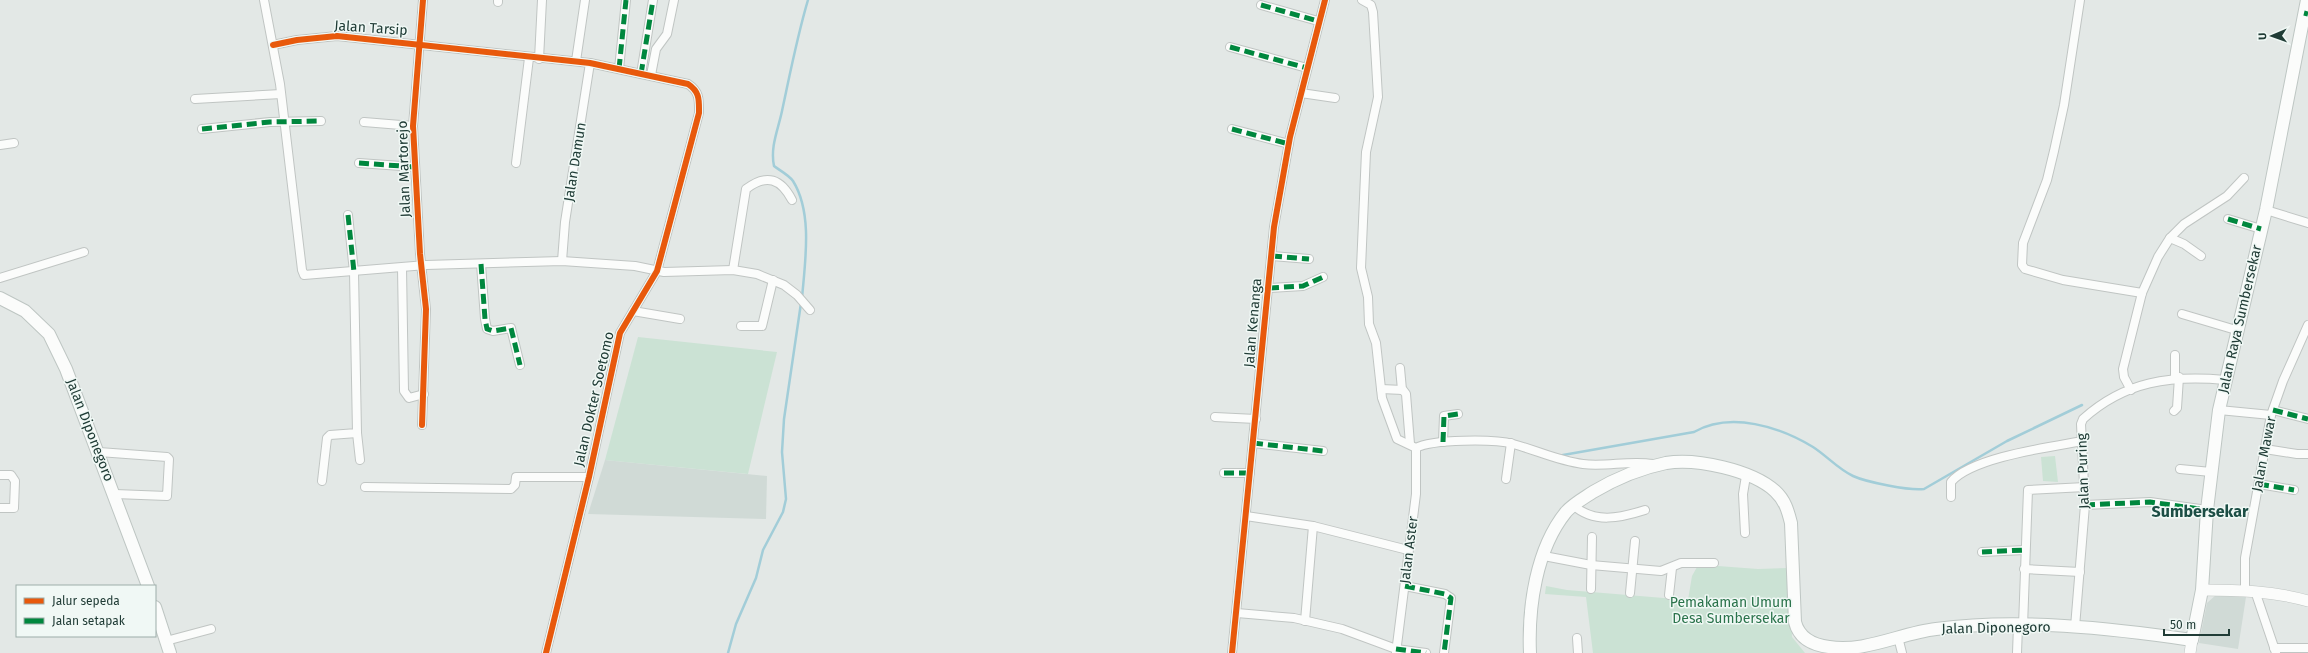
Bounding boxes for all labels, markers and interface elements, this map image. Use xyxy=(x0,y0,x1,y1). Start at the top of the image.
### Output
north arrow xyxy=(2252,16,2292,56)
street label: Jalan Tarsip xyxy=(334,17,408,39)
text: U xyxy=(2256,33,2269,40)
street label: Jalan Martorejo xyxy=(394,120,414,218)
street label: Jalan Damun xyxy=(560,121,590,203)
street label: Jalan Raya Sumbersekar xyxy=(2215,242,2266,395)
street label: Jalan Kenanga xyxy=(1241,278,1265,368)
street label: Jalan Dokter Soetomo xyxy=(570,330,618,468)
street label: Jalan Diponegoro xyxy=(63,376,117,484)
street label: Jalan Mawar xyxy=(2248,414,2280,493)
street label: Jalan Puring xyxy=(2073,432,2093,509)
district label: Sumbersekar xyxy=(2152,502,2249,521)
street label: Jalan Aster xyxy=(1396,515,1422,585)
legend xyxy=(16,585,156,637)
text: Jalur sepeda xyxy=(52,594,120,608)
park label: Pemakaman Umum Desa Sumbersekar xyxy=(1670,594,1792,627)
scale bar xyxy=(2164,611,2229,637)
text: Jalan setapak xyxy=(52,614,126,628)
text: 50 m xyxy=(2170,618,2196,632)
street label: Jalan Diponegoro xyxy=(1941,619,2051,637)

